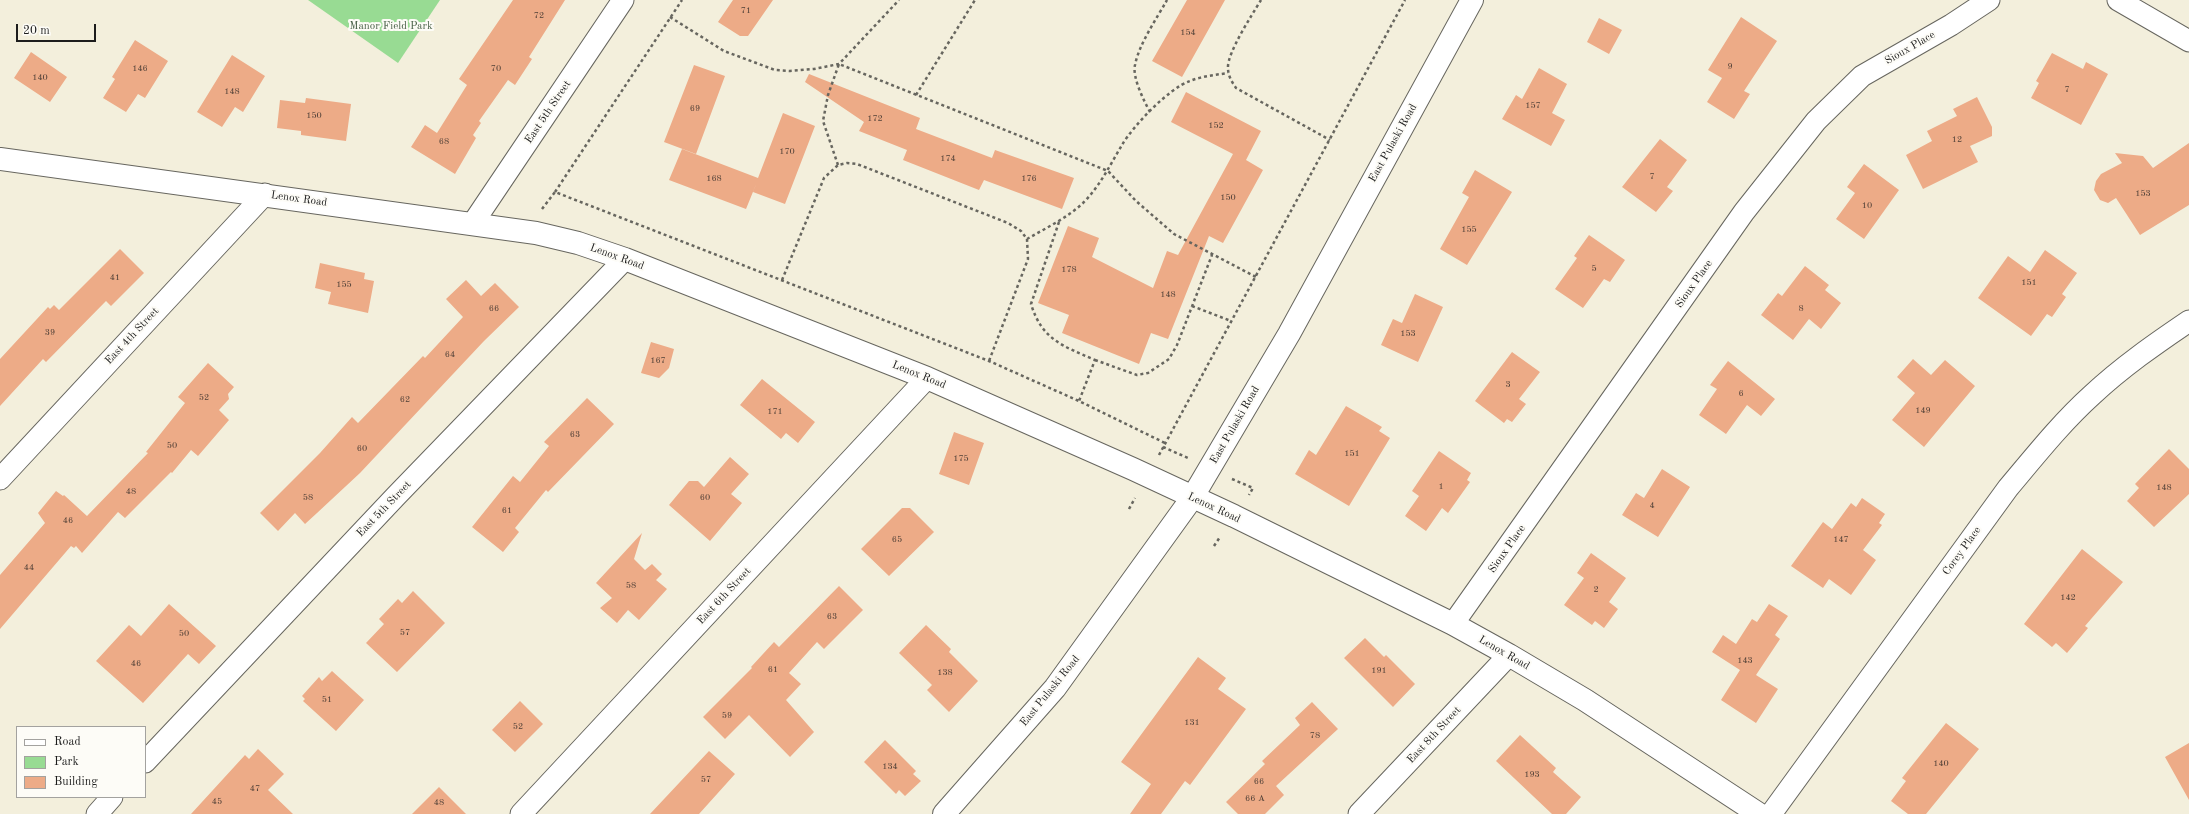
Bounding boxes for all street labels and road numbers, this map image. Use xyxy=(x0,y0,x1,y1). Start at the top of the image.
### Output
street label: Sioux Place xyxy=(1883,28,1937,68)
street label: East 5th Street xyxy=(522,78,574,146)
street label: East Pulaski Road xyxy=(1366,102,1420,184)
street label: Lenox Road xyxy=(270,189,328,209)
street label: Lenox Road xyxy=(588,241,646,273)
street label: Sioux Place xyxy=(1673,257,1715,311)
street label: East 4th Street xyxy=(102,305,162,367)
street label: Lenox Road xyxy=(890,358,948,392)
street label: East Pulaski Road xyxy=(1207,384,1263,466)
street label: East 5th Street xyxy=(354,478,414,540)
street label: Lenox Road xyxy=(1185,490,1243,526)
street label: Sioux Place xyxy=(1486,522,1528,576)
street label: Corey Place xyxy=(1940,524,1984,578)
street label: East 6th Street xyxy=(694,565,754,627)
street label: Lenox Road xyxy=(1476,633,1532,673)
street label: East Pulaski Road xyxy=(1017,653,1083,729)
street label: East 8th Street xyxy=(1404,704,1464,766)

